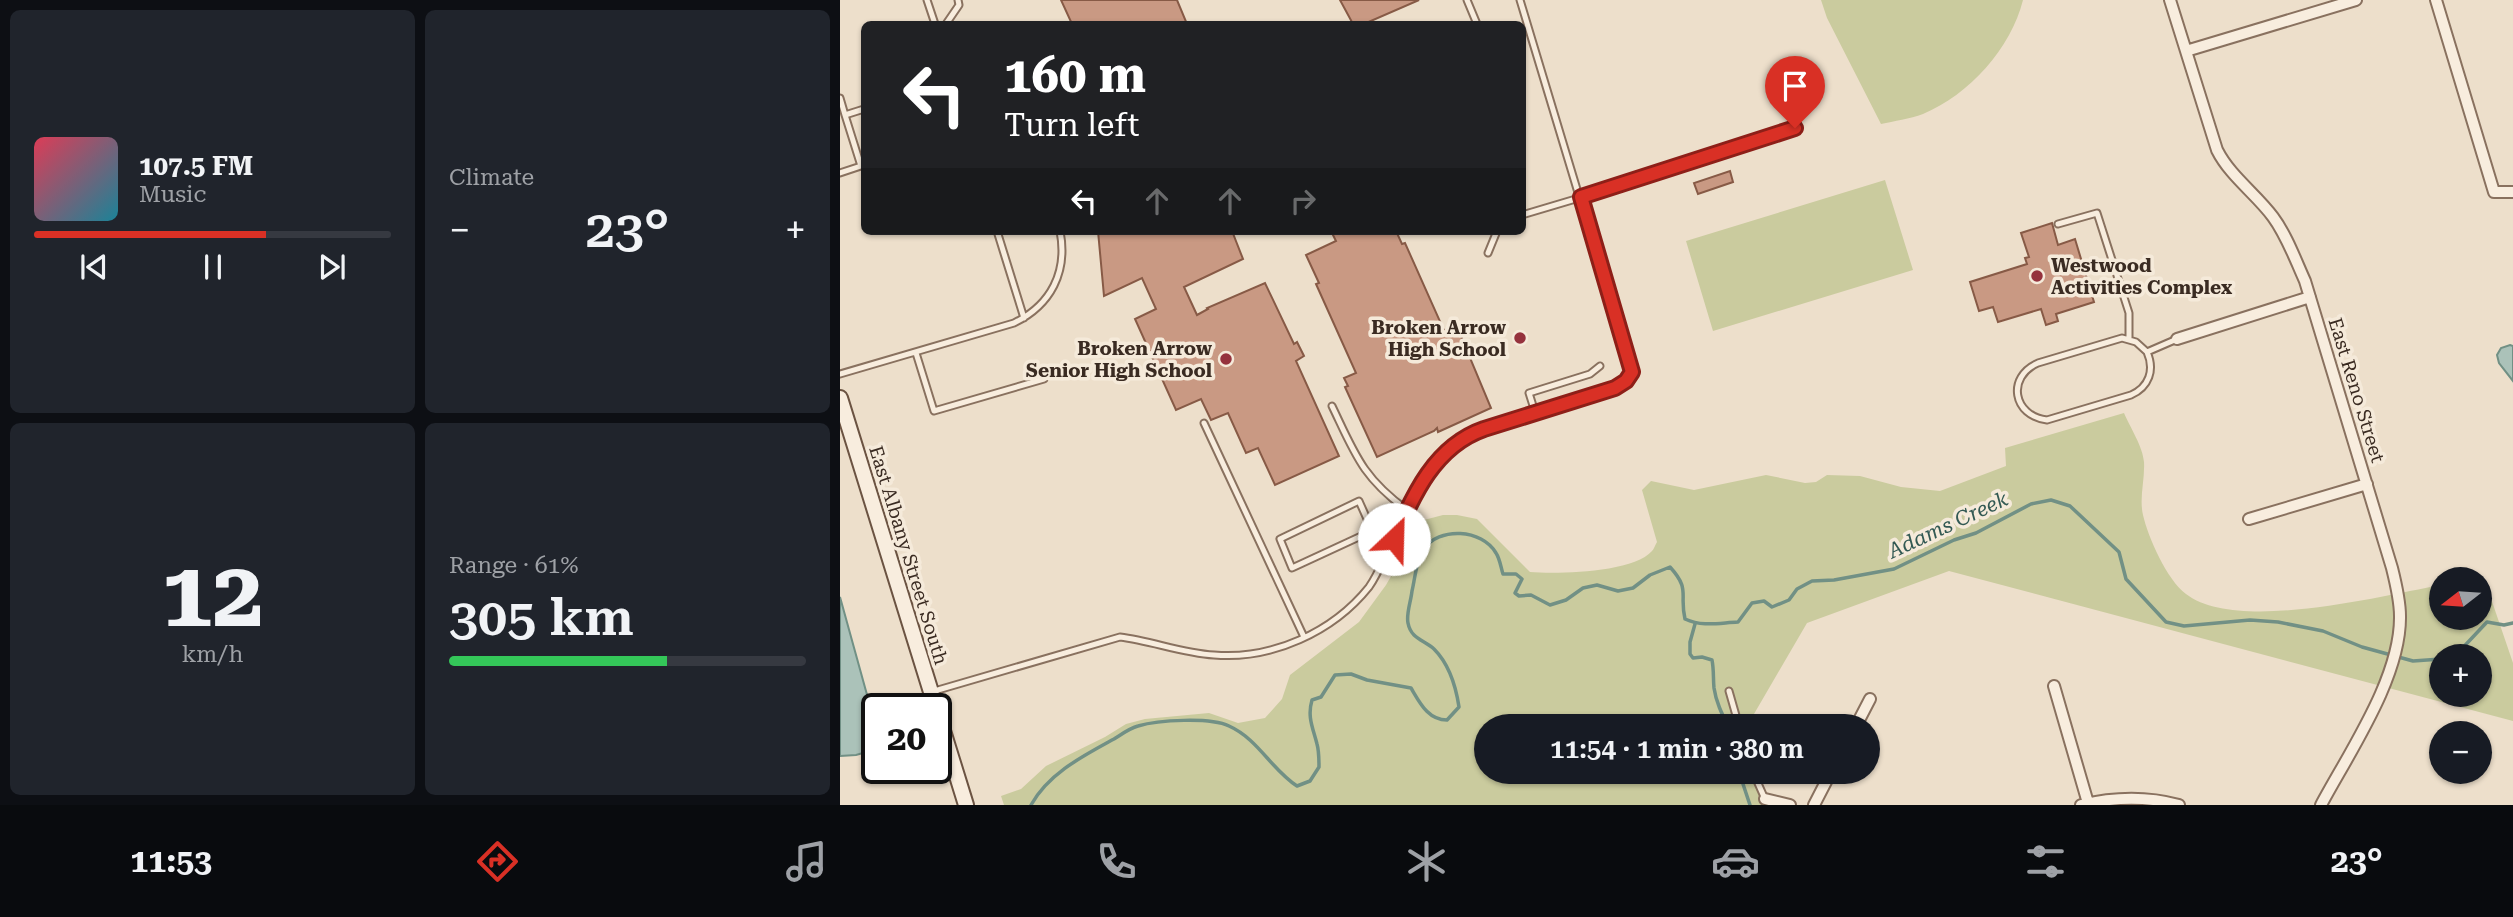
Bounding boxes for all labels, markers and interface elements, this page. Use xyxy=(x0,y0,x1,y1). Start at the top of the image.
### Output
text: 160 m xyxy=(1004,47,1146,104)
icon: left xyxy=(889,49,980,140)
pin xyxy=(1765,56,1825,128)
icon: arrive xyxy=(1776,67,1814,105)
text: Turn left xyxy=(1004,106,1139,144)
text: 107.5 FM xyxy=(139,151,253,181)
text: Climate xyxy=(449,164,534,191)
text: Music xyxy=(139,181,206,208)
icon: left xyxy=(1065,182,1103,220)
icon: ahead xyxy=(1138,182,1176,220)
icon: ahead xyxy=(1211,182,1249,220)
icon: right xyxy=(1284,182,1322,220)
text: 23° xyxy=(586,199,669,260)
text: − xyxy=(449,208,470,252)
text: + xyxy=(785,208,806,252)
icon: previous xyxy=(75,248,113,286)
icon: pause xyxy=(194,248,232,286)
icon: next xyxy=(313,248,351,286)
place label: Westwood Activities Complex xyxy=(2051,254,2233,299)
marker: Westwood Activities Complex xyxy=(2029,268,2045,284)
street label: East Reno Street xyxy=(2324,315,2389,465)
place label: Broken Arrow High School xyxy=(1371,316,1507,361)
marker: Broken Arrow High School xyxy=(1512,330,1528,346)
place label: Broken Arrow Senior High School xyxy=(1026,337,1213,382)
marker: Broken Arrow Senior High School xyxy=(1218,351,1234,367)
street label: East Albany Street South xyxy=(864,443,953,667)
water label: Adams Creek xyxy=(1883,487,2012,564)
position arrow xyxy=(1357,502,1431,576)
text: 12 xyxy=(162,542,263,648)
text: Range · 61% xyxy=(449,552,578,579)
north arrow xyxy=(2429,567,2492,630)
map controls xyxy=(2429,567,2492,784)
text: 305 km xyxy=(449,587,634,648)
text: km/h xyxy=(182,641,243,668)
button: + xyxy=(2429,644,2492,707)
speed limit sign: 20 xyxy=(861,693,952,784)
button: − xyxy=(2429,721,2492,784)
text: 11:54 · 1 min · 380 m xyxy=(1550,734,1804,764)
icon: directions xyxy=(473,837,522,886)
icon: music xyxy=(782,837,831,886)
icon: phone xyxy=(1092,837,1141,886)
icon: climate xyxy=(1402,837,1451,886)
icon: car xyxy=(1711,837,1760,886)
icon: filters xyxy=(2021,837,2070,886)
text: 11:53 xyxy=(130,842,212,880)
text: 23° xyxy=(2331,842,2383,880)

